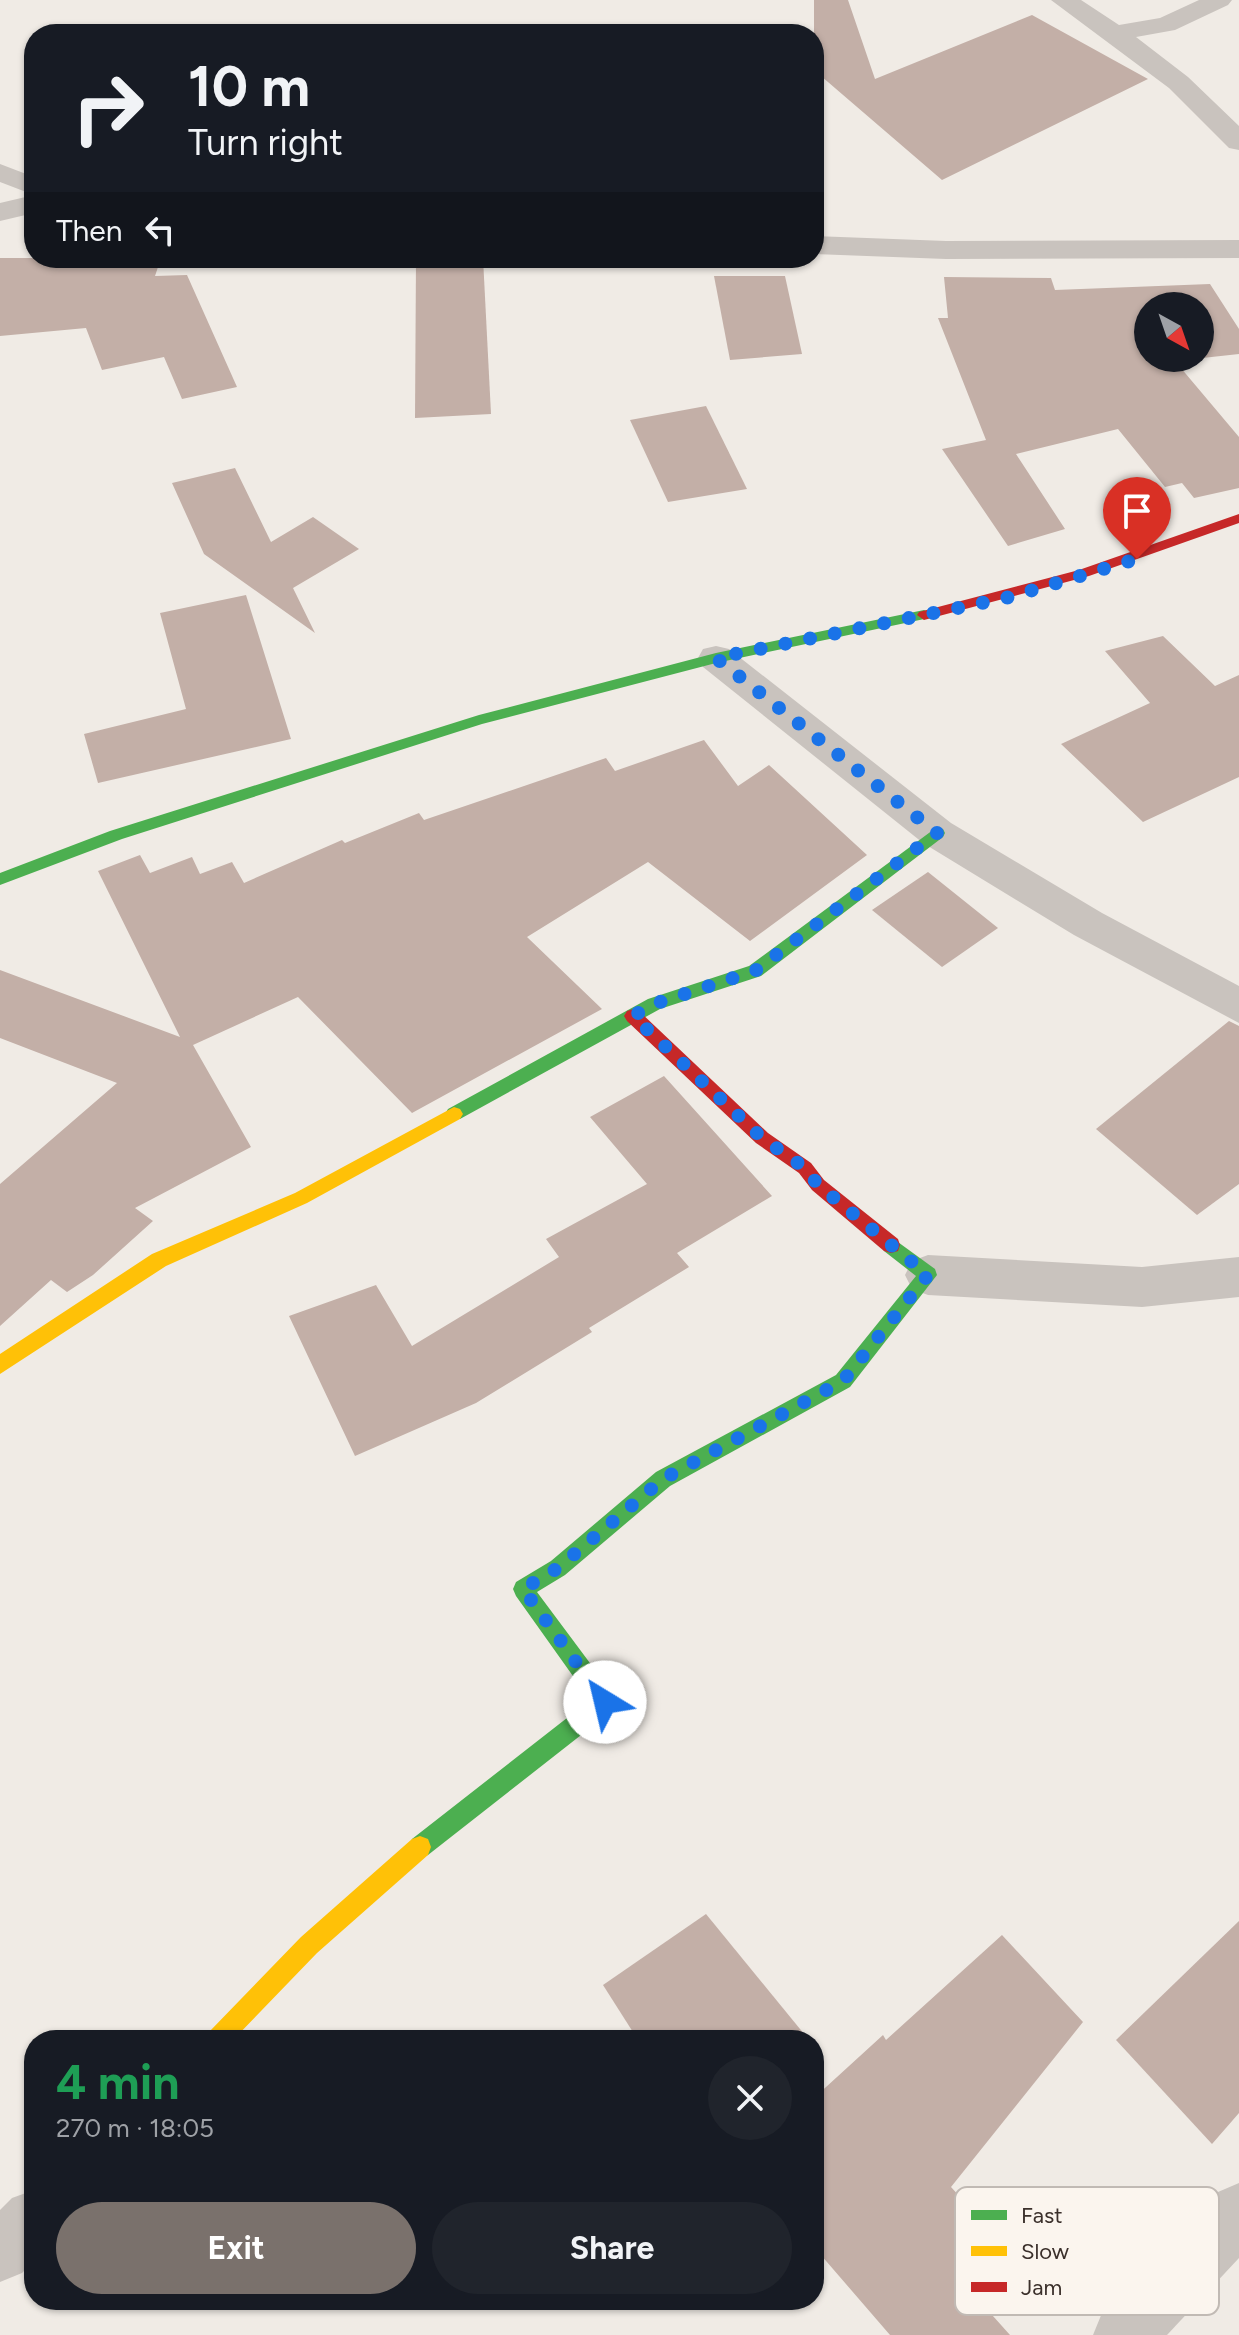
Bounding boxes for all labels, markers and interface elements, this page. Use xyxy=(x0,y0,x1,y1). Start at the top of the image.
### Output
text: 10 m xyxy=(188,53,310,120)
icon: right xyxy=(56,56,160,160)
text: Turn right xyxy=(188,121,343,164)
icon: left xyxy=(138,208,182,252)
text: Then xyxy=(56,212,122,249)
north arrow xyxy=(1134,292,1214,372)
map controls xyxy=(1134,292,1214,372)
pin xyxy=(1103,477,1171,559)
icon: arrive xyxy=(1115,489,1159,533)
position arrow xyxy=(563,1660,647,1744)
text: 4 min xyxy=(56,2053,180,2111)
button: close xyxy=(708,2056,792,2140)
text: 270 m · 18:05 xyxy=(56,2112,214,2144)
legend xyxy=(955,2187,1219,2315)
button: Exit xyxy=(56,2202,416,2294)
button: Share xyxy=(432,2202,792,2294)
text: Fast xyxy=(1021,2202,1063,2229)
text: Slow xyxy=(1021,2238,1070,2265)
text: Jam xyxy=(1021,2274,1062,2301)

